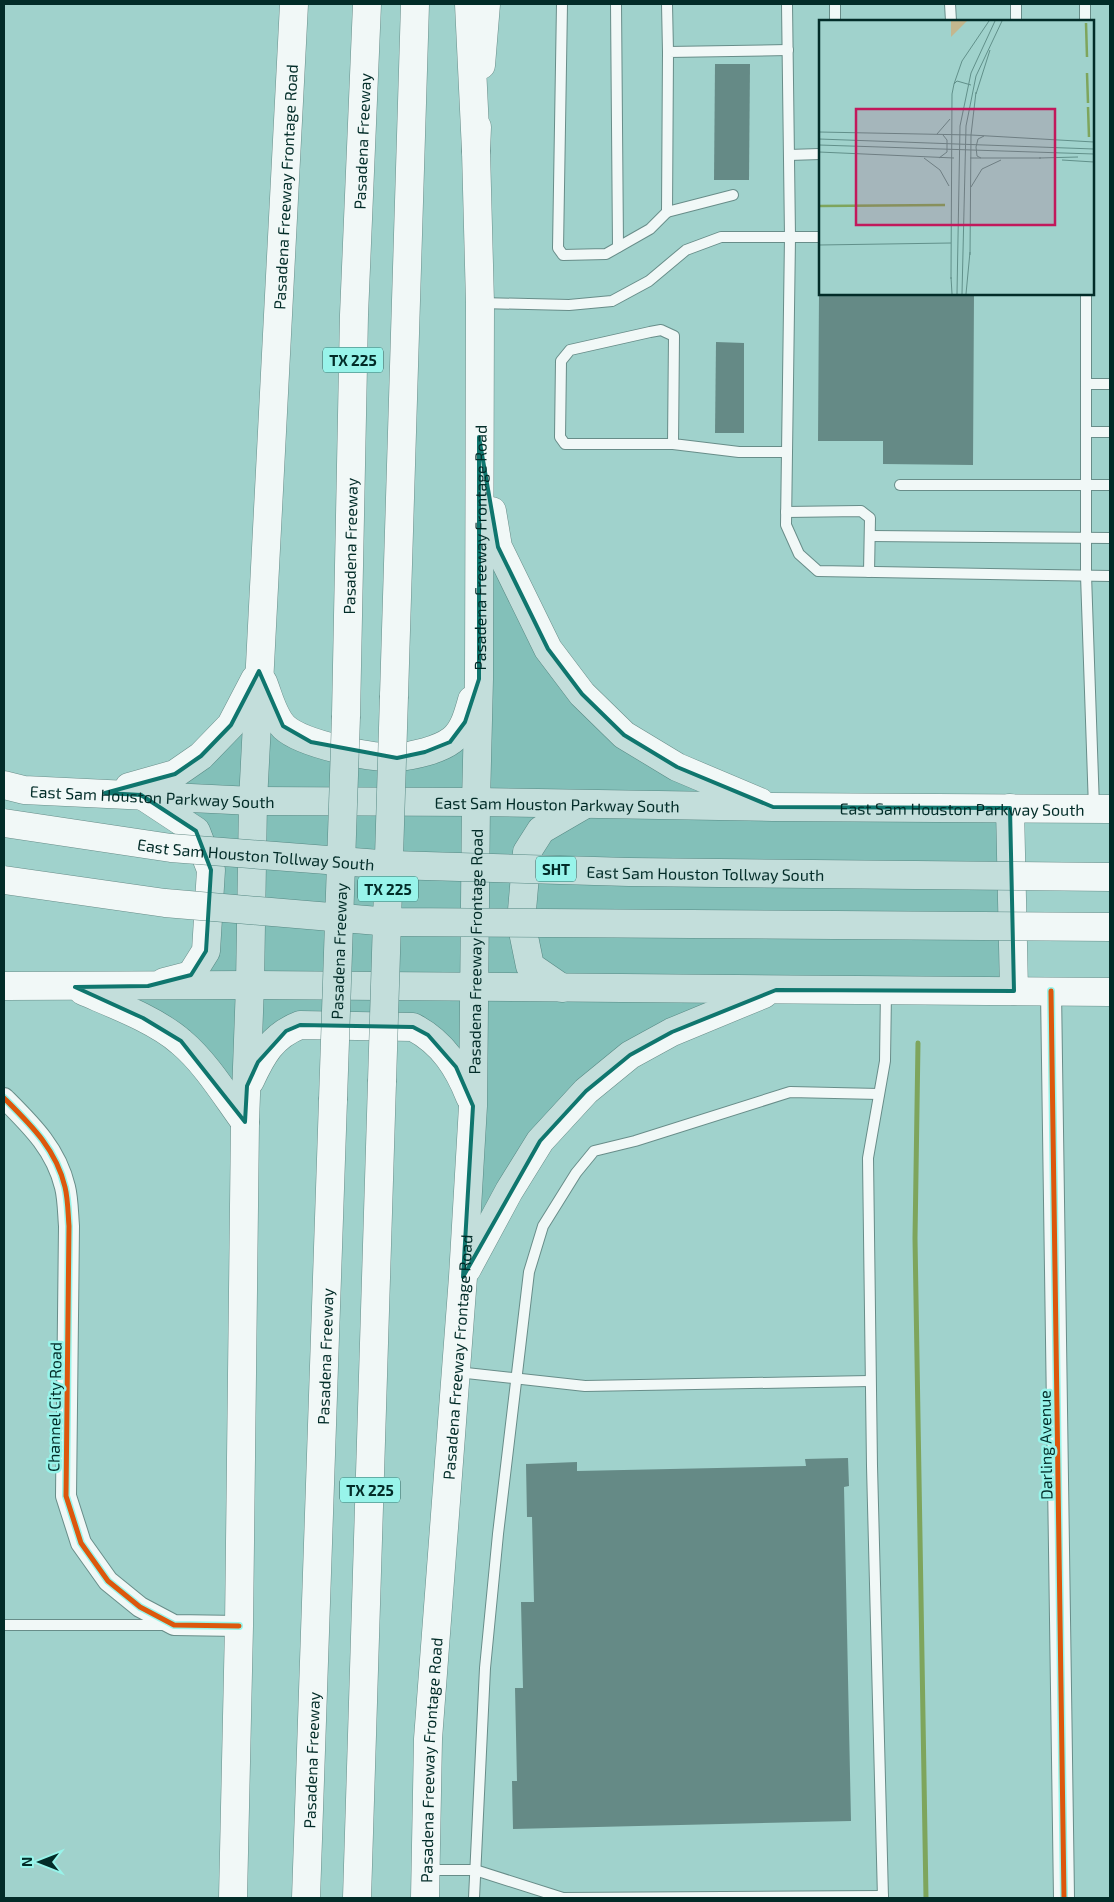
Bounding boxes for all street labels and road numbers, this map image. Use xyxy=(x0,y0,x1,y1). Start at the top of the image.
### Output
street label: Pasadena Freeway Frontage Road xyxy=(269,64,300,310)
street label: Pasadena Freeway xyxy=(349,72,374,210)
road number: TX 225 xyxy=(323,348,383,372)
street label: Pasadena Freeway Frontage Road xyxy=(470,425,489,671)
street label: Pasadena Freeway xyxy=(339,477,360,615)
street label: East Sam Houston Parkway South xyxy=(29,781,275,811)
street label: East Sam Houston Parkway South xyxy=(435,792,680,815)
street label: East Sam Houston Parkway South xyxy=(839,798,1085,818)
street label: Pasadena Freeway Frontage Road xyxy=(464,829,485,1075)
street label: East Sam Houston Tollway South xyxy=(136,834,375,873)
road number: SHT xyxy=(536,856,576,882)
street label: East Sam Houston Tollway South xyxy=(586,861,824,884)
road number: TX 225 xyxy=(358,876,418,902)
street label: Pasadena Freeway xyxy=(326,882,350,1020)
street label: Pasadena Freeway Frontage Road xyxy=(438,1234,475,1480)
street label: Pasadena Freeway xyxy=(313,1287,336,1425)
street label: Channel City Road xyxy=(43,1342,65,1472)
street label: Darling Avenue xyxy=(1035,1390,1055,1500)
road number: TX 225 xyxy=(340,1478,400,1502)
street label: Pasadena Freeway Frontage Road xyxy=(416,1637,445,1883)
street label: Pasadena Freeway xyxy=(299,1691,322,1829)

